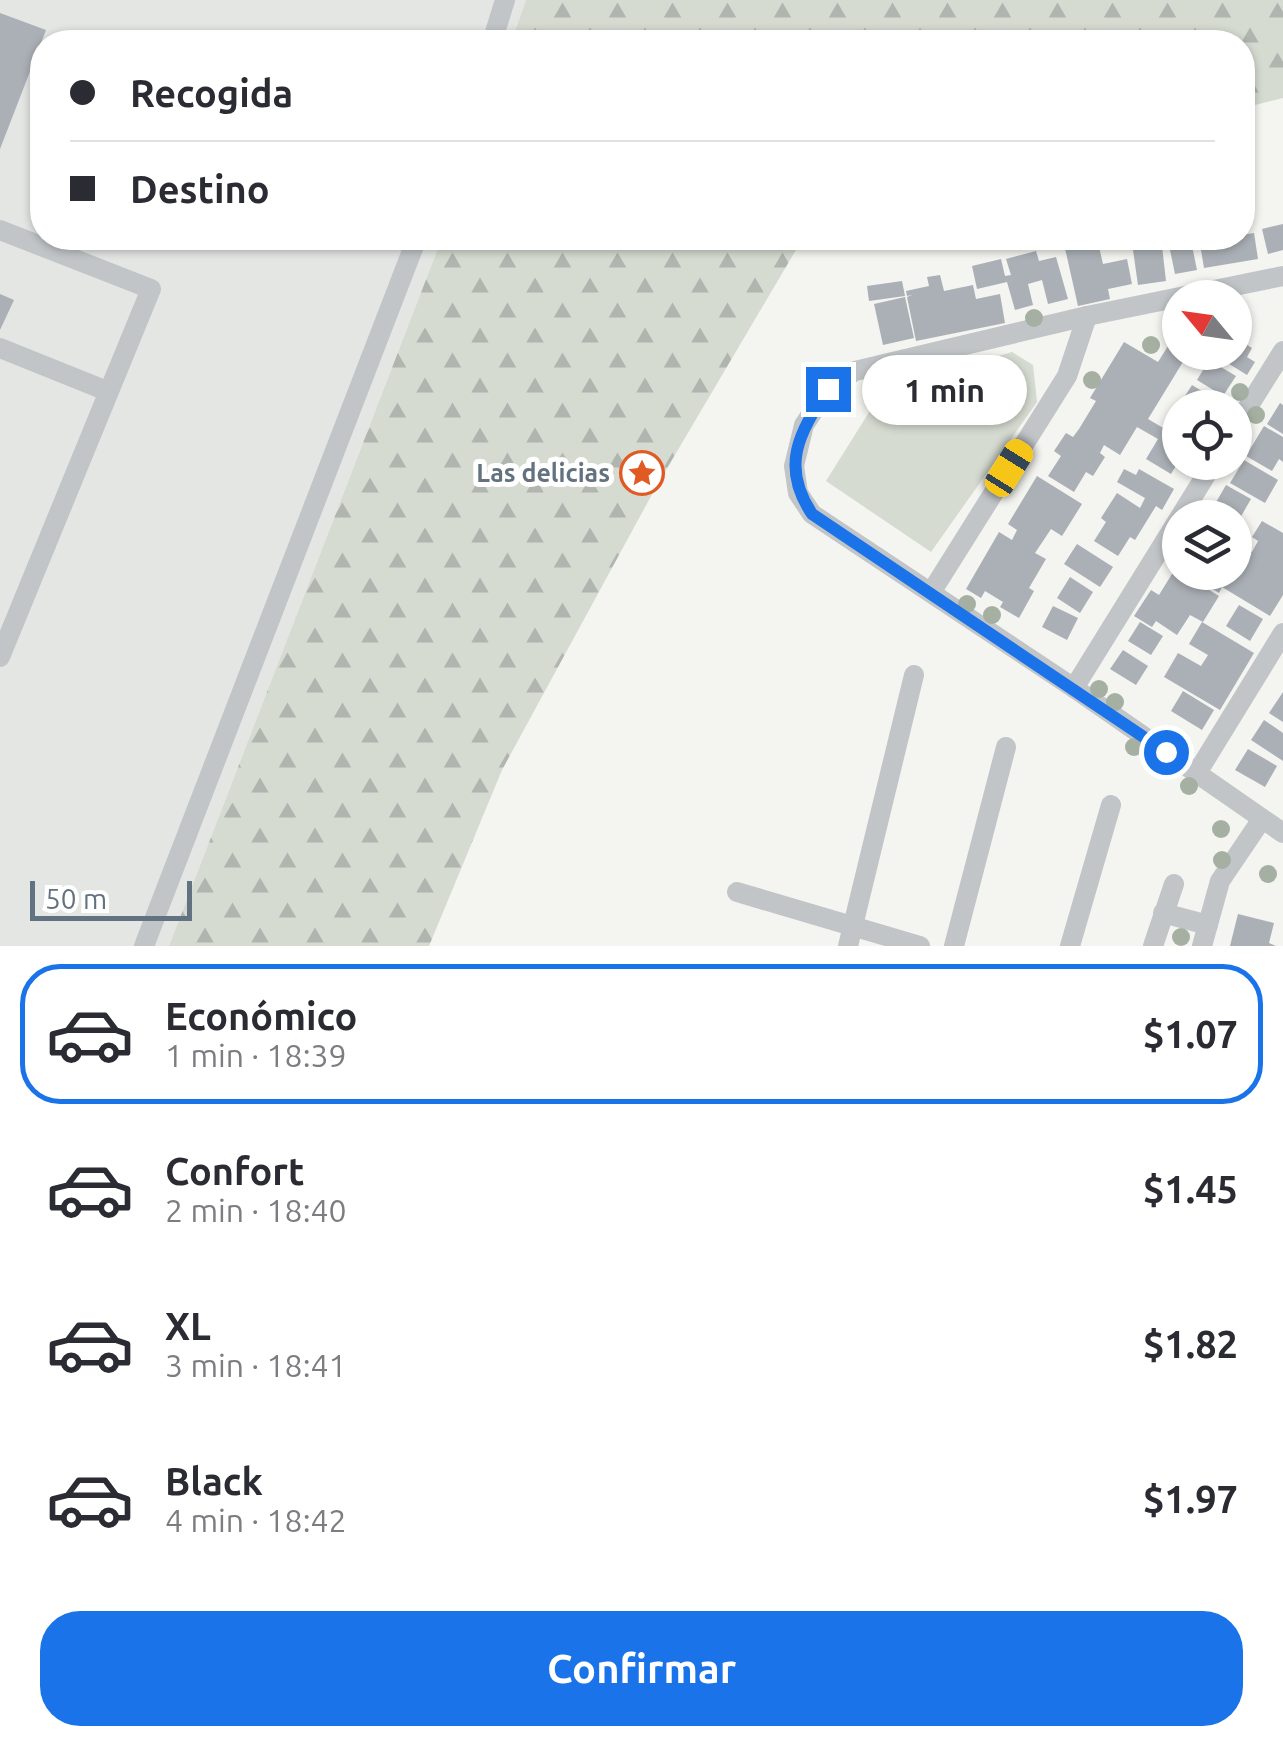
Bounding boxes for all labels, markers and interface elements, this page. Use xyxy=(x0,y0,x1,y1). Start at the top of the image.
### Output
text: Recogida xyxy=(130,72,293,114)
text: Destino xyxy=(130,168,270,210)
north arrow xyxy=(1162,280,1252,370)
map controls xyxy=(1162,280,1252,590)
callout: 1 min xyxy=(863,354,1028,424)
route end xyxy=(806,367,851,412)
text: 1 min xyxy=(904,372,985,408)
button: locate xyxy=(1162,390,1252,480)
car xyxy=(980,435,1038,501)
place icon: Las delicias xyxy=(619,450,665,496)
place label: Las delicias xyxy=(476,459,610,487)
button: layers xyxy=(1162,500,1252,590)
route start xyxy=(1144,730,1189,775)
scale bar xyxy=(30,876,192,920)
text: 50 m xyxy=(45,883,107,914)
icon: car xyxy=(45,989,135,1079)
text: Económico xyxy=(165,995,357,1037)
text: $1.07 xyxy=(1143,1013,1238,1055)
text: 1 min · 18:39 xyxy=(165,1037,347,1073)
icon: car xyxy=(45,1144,135,1234)
text: Confort xyxy=(165,1150,304,1192)
text: $1.45 xyxy=(1143,1168,1238,1210)
text: 2 min · 18:40 xyxy=(165,1192,347,1228)
icon: car xyxy=(45,1299,135,1389)
text: XL xyxy=(165,1305,211,1347)
text: $1.82 xyxy=(1143,1323,1238,1365)
text: 3 min · 18:41 xyxy=(165,1347,347,1383)
icon: car xyxy=(45,1454,135,1544)
text: Black xyxy=(165,1460,263,1502)
text: $1.97 xyxy=(1143,1478,1238,1520)
text: 4 min · 18:42 xyxy=(165,1502,347,1538)
button: Confirmar xyxy=(40,1611,1243,1726)

